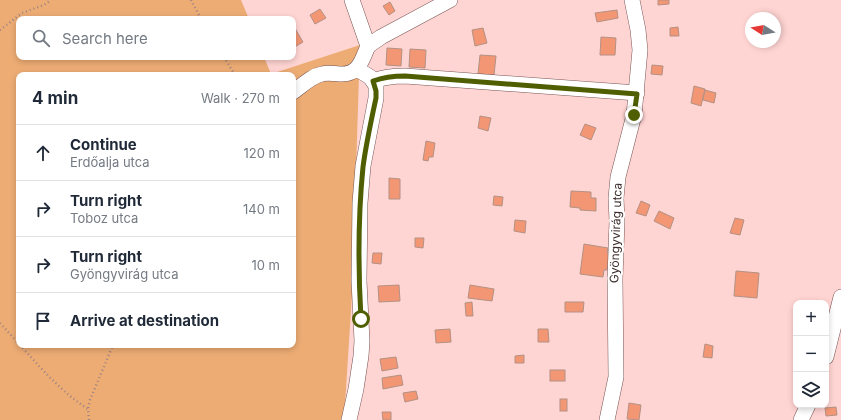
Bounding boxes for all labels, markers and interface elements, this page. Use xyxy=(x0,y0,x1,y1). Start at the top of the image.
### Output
north arrow xyxy=(745,12,781,48)
search box xyxy=(16,16,296,60)
icon: search xyxy=(30,27,52,49)
text: Search here xyxy=(62,29,148,48)
text: 4 min xyxy=(32,88,78,108)
text: Walk · 270 m xyxy=(201,90,280,106)
route end xyxy=(625,106,643,124)
text: Continue xyxy=(70,135,137,154)
icon: ahead xyxy=(32,142,54,164)
text: 120 m xyxy=(244,145,280,161)
text: Erdőalja utca xyxy=(70,154,150,170)
street label: Gyöngyvirág utca xyxy=(606,183,625,283)
text: Turn right xyxy=(70,191,142,210)
icon: right xyxy=(32,198,54,220)
text: 140 m xyxy=(243,201,280,217)
text: Toboz utca xyxy=(70,210,138,226)
text: Turn right xyxy=(70,247,142,266)
icon: right xyxy=(32,254,54,276)
text: 10 m xyxy=(251,257,280,273)
text: Gyöngyvirág utca xyxy=(70,266,178,282)
map controls xyxy=(793,300,829,408)
button: + xyxy=(793,300,829,336)
icon: arrive xyxy=(32,310,54,332)
route start xyxy=(352,310,370,328)
text: Arrive at destination xyxy=(70,311,219,330)
button: − xyxy=(793,336,829,372)
button: layers xyxy=(793,372,829,408)

